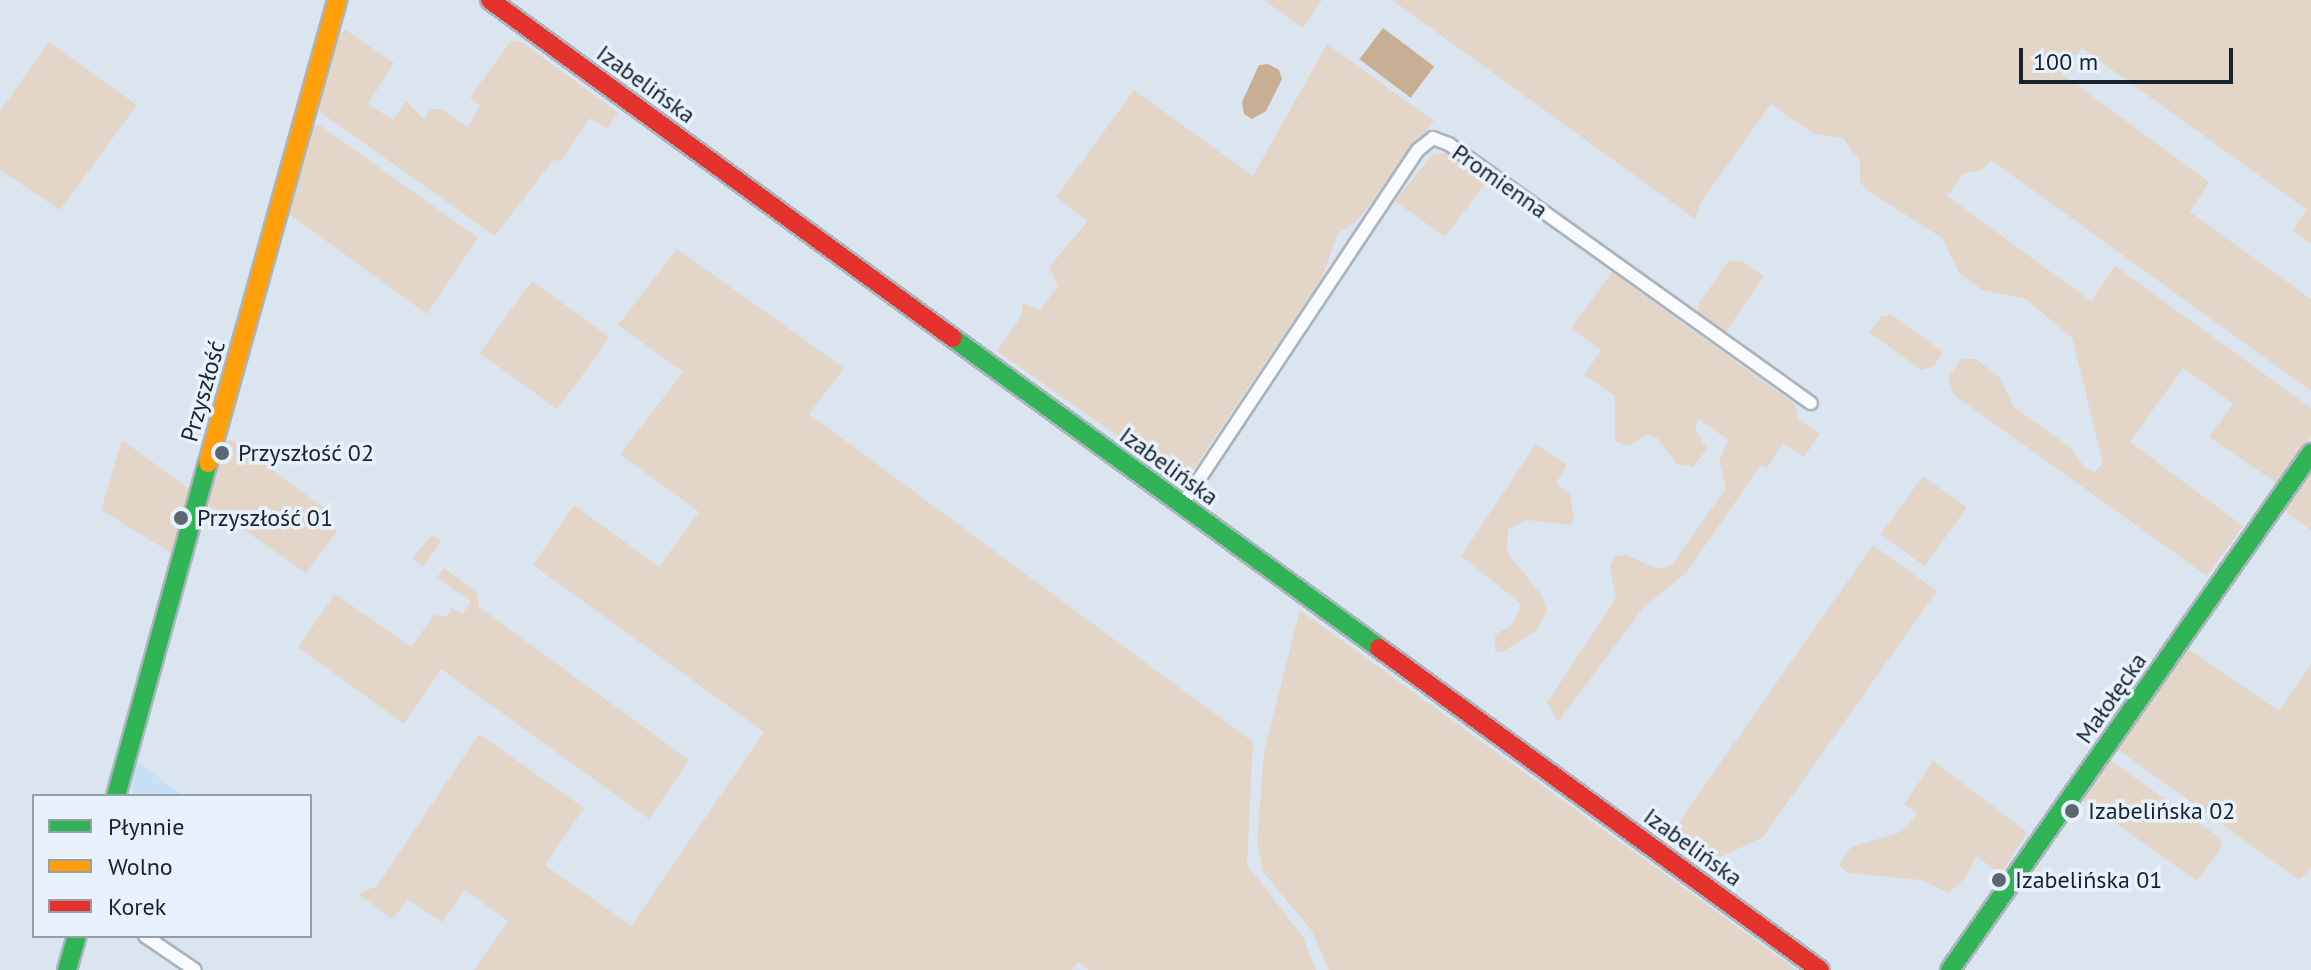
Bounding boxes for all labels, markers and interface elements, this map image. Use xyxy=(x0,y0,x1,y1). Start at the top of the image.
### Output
scale bar xyxy=(2023,32,2237,82)
street label: Izabelińska xyxy=(591,39,701,129)
text: 100 m xyxy=(2033,46,2098,77)
street label: Promienna xyxy=(1447,138,1553,224)
street label: Przyszłość xyxy=(175,337,231,445)
street label: Izabelińska xyxy=(1114,421,1224,511)
place label: Przyszłość 02 xyxy=(238,439,375,467)
marker: Przyszłość 02 xyxy=(213,444,231,462)
place label: Przyszłość 01 xyxy=(197,504,334,532)
marker: Przyszłość 01 xyxy=(172,509,190,527)
street label: Małołęcka xyxy=(2069,647,2153,749)
legend xyxy=(32,794,312,938)
place label: Izabelińska 02 xyxy=(2088,797,2235,825)
street label: Izabelińska xyxy=(1638,802,1748,892)
marker: Izabelińska 02 xyxy=(2063,802,2081,820)
text: Płynnie xyxy=(108,811,185,842)
text: Wolno xyxy=(108,851,173,882)
place label: Izabelińska 01 xyxy=(2015,866,2162,894)
marker: Izabelińska 01 xyxy=(1990,871,2008,889)
text: Korek xyxy=(108,891,166,922)

